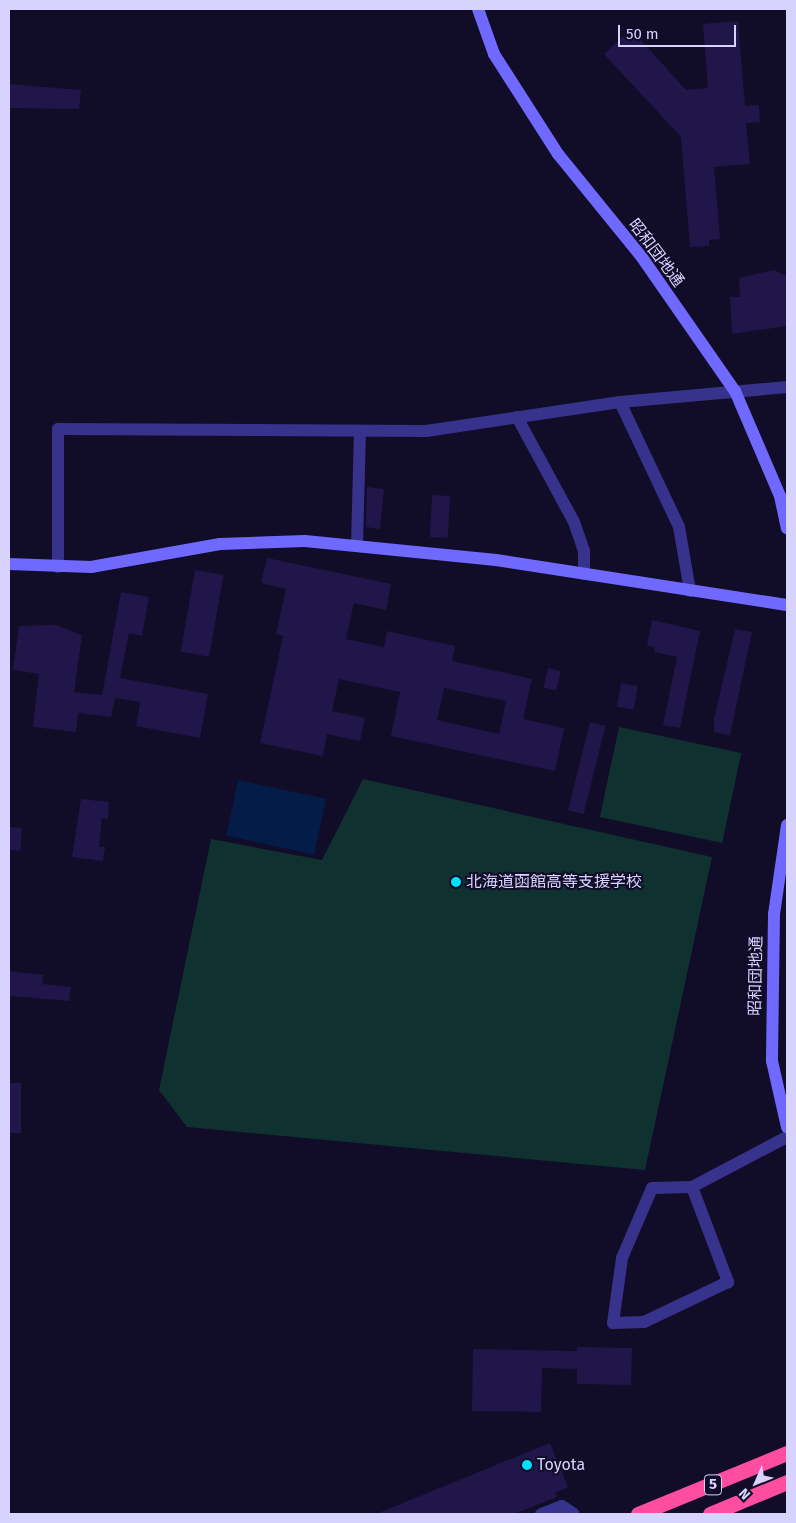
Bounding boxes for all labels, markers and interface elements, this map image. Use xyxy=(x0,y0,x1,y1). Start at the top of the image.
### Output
scale bar xyxy=(621,15,738,47)
text: 50 m xyxy=(626,25,659,43)
street label: 昭和団地通 xyxy=(624,215,688,291)
place label: 北海道函館高等支援学校 xyxy=(466,872,642,892)
marker: 北海道函館高等支援学校 xyxy=(450,876,462,888)
street label: 昭和団地通 xyxy=(746,936,766,1016)
place label: Toyota xyxy=(537,1455,585,1475)
north arrow xyxy=(731,1458,781,1508)
marker: Toyota xyxy=(521,1459,533,1471)
road number: 5 xyxy=(703,1472,723,1498)
text: N xyxy=(736,1485,754,1503)

